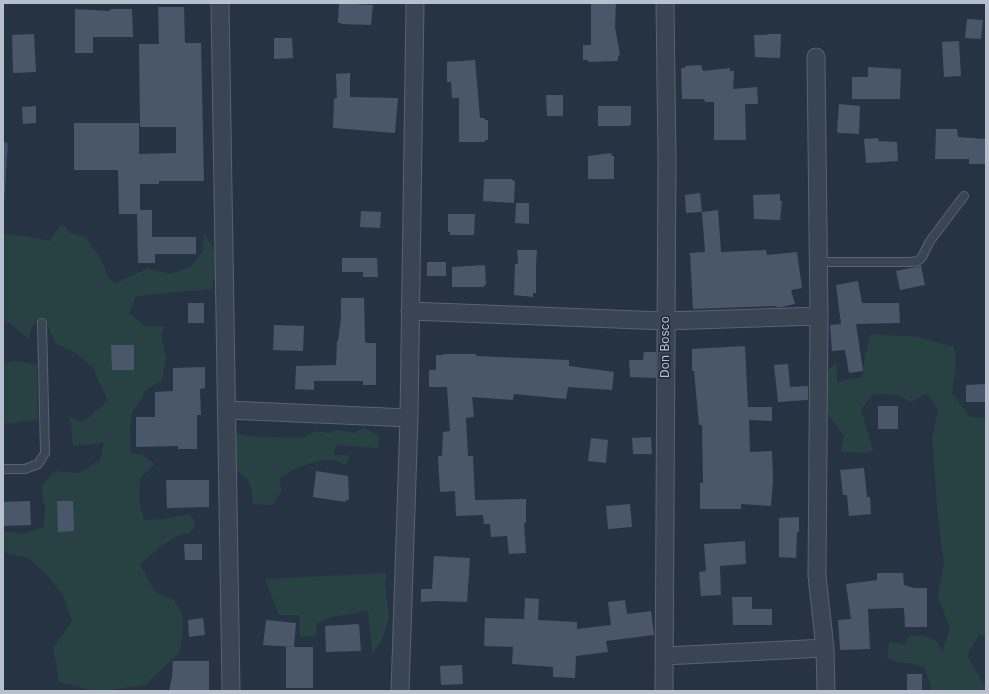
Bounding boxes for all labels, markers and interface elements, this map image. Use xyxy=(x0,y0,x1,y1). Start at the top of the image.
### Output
street label: Don Bosco xyxy=(658,316,672,378)

